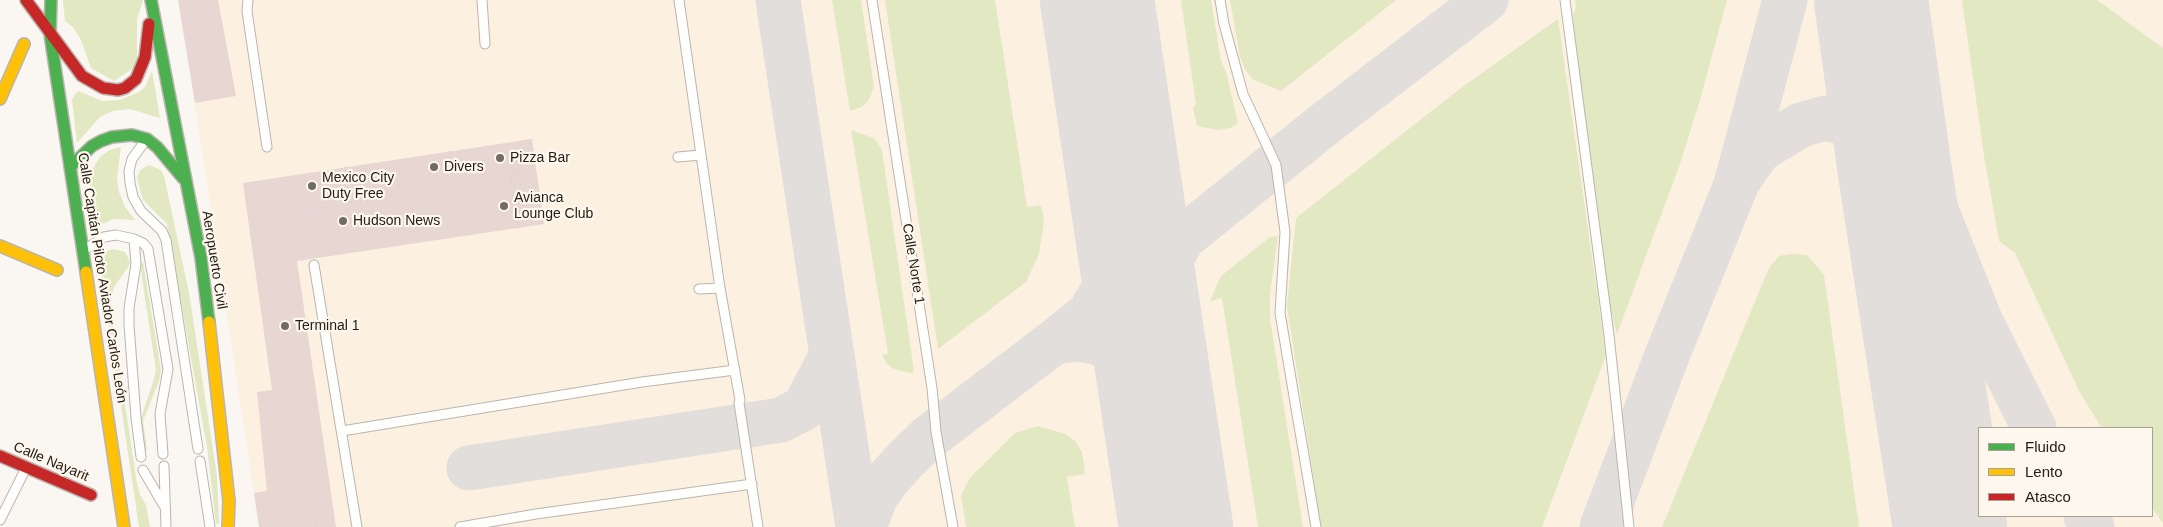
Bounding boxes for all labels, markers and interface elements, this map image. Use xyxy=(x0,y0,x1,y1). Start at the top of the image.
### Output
place label: Pizza Bar xyxy=(510,150,570,166)
street label: Calle Capitán Piloto Aviador Carlos León xyxy=(74,152,130,404)
marker: Pizza Bar xyxy=(494,152,506,164)
place label: Divers xyxy=(444,159,484,175)
marker: Divers xyxy=(428,161,440,173)
place label: Mexico City Duty Free xyxy=(322,170,394,202)
marker: Mexico City Duty Free xyxy=(306,180,318,192)
place label: Avianca Lounge Club xyxy=(514,190,593,222)
marker: Avianca Lounge Club xyxy=(498,200,510,212)
street label: Aeropuerto Civil xyxy=(198,209,230,311)
place label: Hudson News xyxy=(353,213,440,229)
marker: Hudson News xyxy=(337,215,349,227)
street label: Calle Norte 1 xyxy=(898,222,928,306)
place label: Terminal 1 xyxy=(295,318,360,334)
marker: Terminal 1 xyxy=(279,320,291,332)
legend xyxy=(1978,427,2153,517)
text: Fluido xyxy=(2025,438,2066,455)
street label: Calle Nayarit xyxy=(11,439,91,485)
text: Lento xyxy=(2025,463,2063,480)
text: Atasco xyxy=(2025,488,2071,505)

